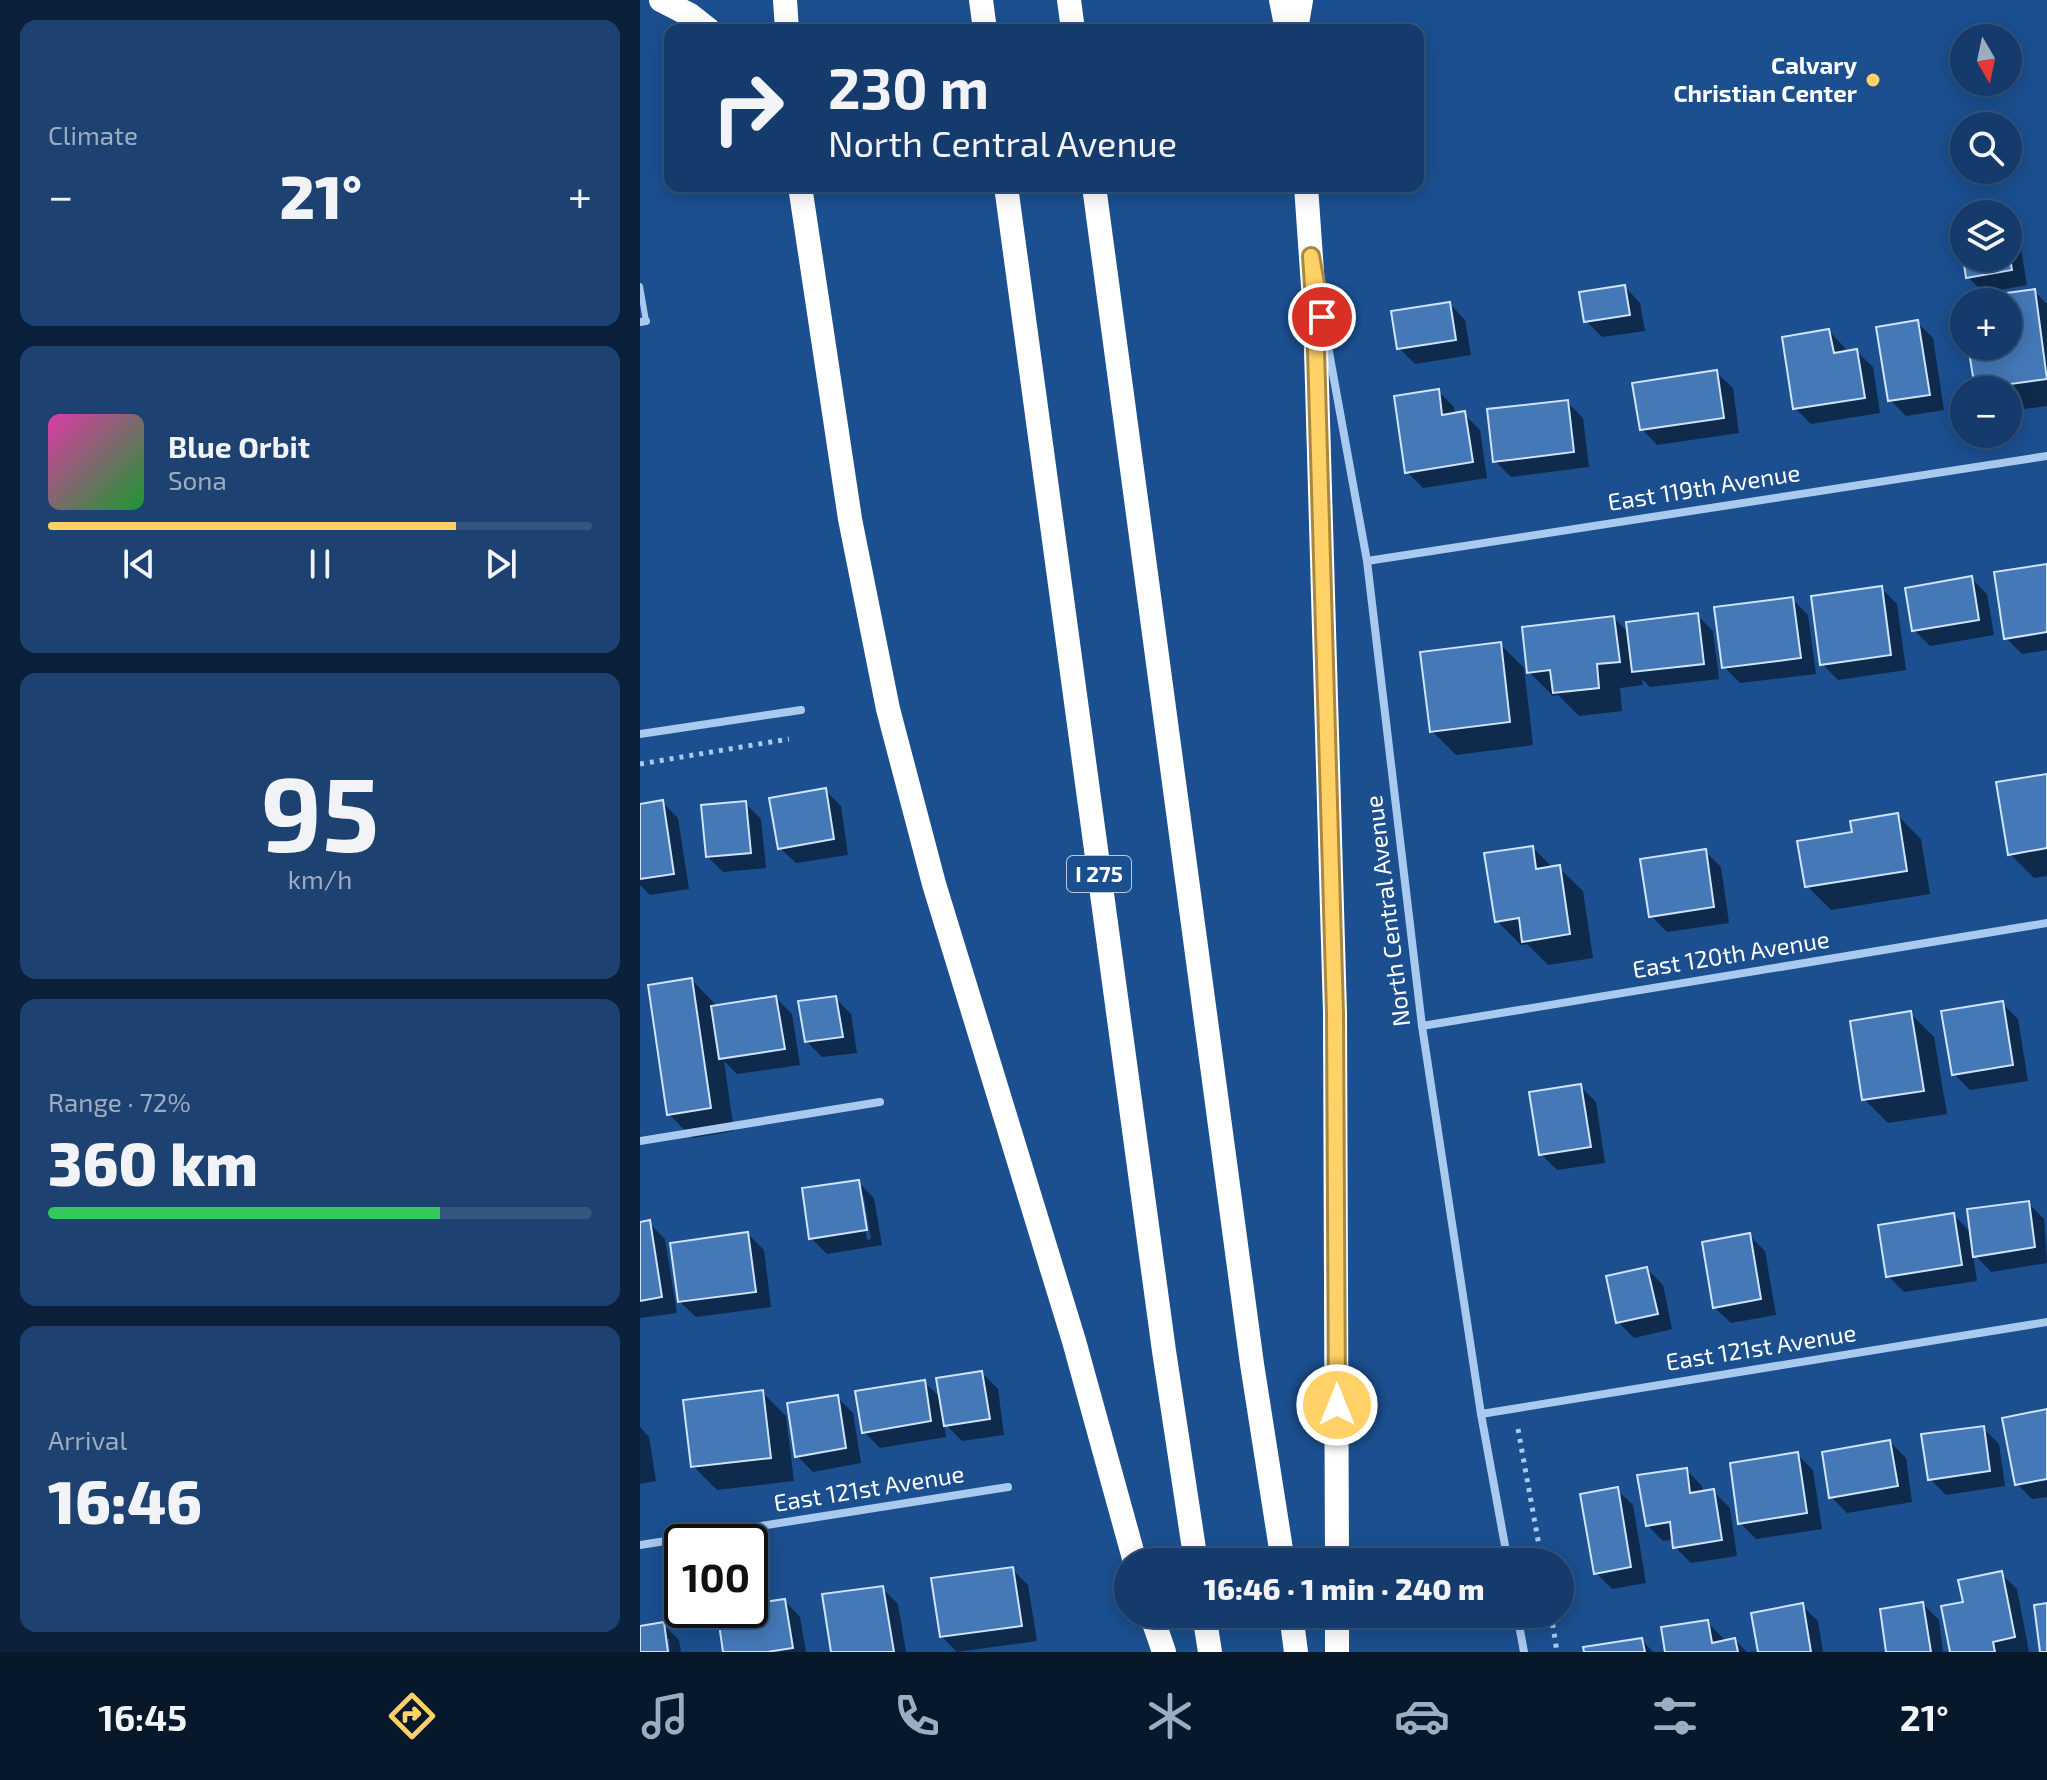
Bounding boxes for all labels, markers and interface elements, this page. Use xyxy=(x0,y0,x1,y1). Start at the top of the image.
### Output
north arrow xyxy=(1950,24,2022,96)
map controls xyxy=(1950,24,2022,448)
place label: Calvary Christian Center xyxy=(1673,50,1858,107)
text: 230 m xyxy=(828,53,989,120)
icon: right xyxy=(696,56,800,160)
marker: Calvary Christian Center xyxy=(1864,71,1882,89)
button: search xyxy=(1950,112,2022,184)
text: Climate xyxy=(48,119,138,150)
text: North Central Avenue xyxy=(828,121,1177,164)
text: 21° xyxy=(279,159,362,231)
text: − xyxy=(48,168,74,221)
text: + xyxy=(568,168,592,221)
button: layers xyxy=(1950,200,2022,272)
pin xyxy=(1288,283,1356,351)
button: + xyxy=(1950,288,2022,360)
icon: arrive xyxy=(1300,295,1344,339)
button: − xyxy=(1950,376,2022,448)
text: Blue Orbit xyxy=(168,428,310,464)
street label: East 119th Avenue xyxy=(1605,457,1802,516)
text: Sona xyxy=(168,464,227,495)
icon: previous xyxy=(117,542,161,586)
icon: pause xyxy=(298,542,342,586)
icon: next xyxy=(479,542,523,586)
text: 95 xyxy=(261,748,379,873)
street label: North Central Avenue xyxy=(1358,794,1415,1028)
road number: I 275 xyxy=(1067,856,1131,892)
text: km/h xyxy=(288,863,352,894)
street label: East 120th Avenue xyxy=(1630,924,1831,983)
text: Range · 72% xyxy=(48,1086,191,1117)
text: 360 km xyxy=(48,1126,258,1198)
street label: East 121st Avenue xyxy=(1663,1317,1858,1376)
position arrow xyxy=(1295,1363,1379,1447)
text: Arrival xyxy=(48,1424,127,1455)
street label: East 121st Avenue xyxy=(771,1458,966,1517)
text: 16:46 xyxy=(48,1464,202,1536)
speed limit sign: 100 xyxy=(664,1524,768,1628)
text: 16:46 · 1 min · 240 m xyxy=(1203,1570,1485,1606)
icon: directions xyxy=(384,1688,440,1744)
icon: music xyxy=(637,1688,693,1744)
icon: phone xyxy=(889,1688,945,1744)
icon: climate xyxy=(1142,1688,1198,1744)
icon: car xyxy=(1394,1688,1450,1744)
icon: filters xyxy=(1647,1688,1703,1744)
text: 16:45 xyxy=(98,1695,187,1738)
text: 21° xyxy=(1900,1695,1949,1738)

